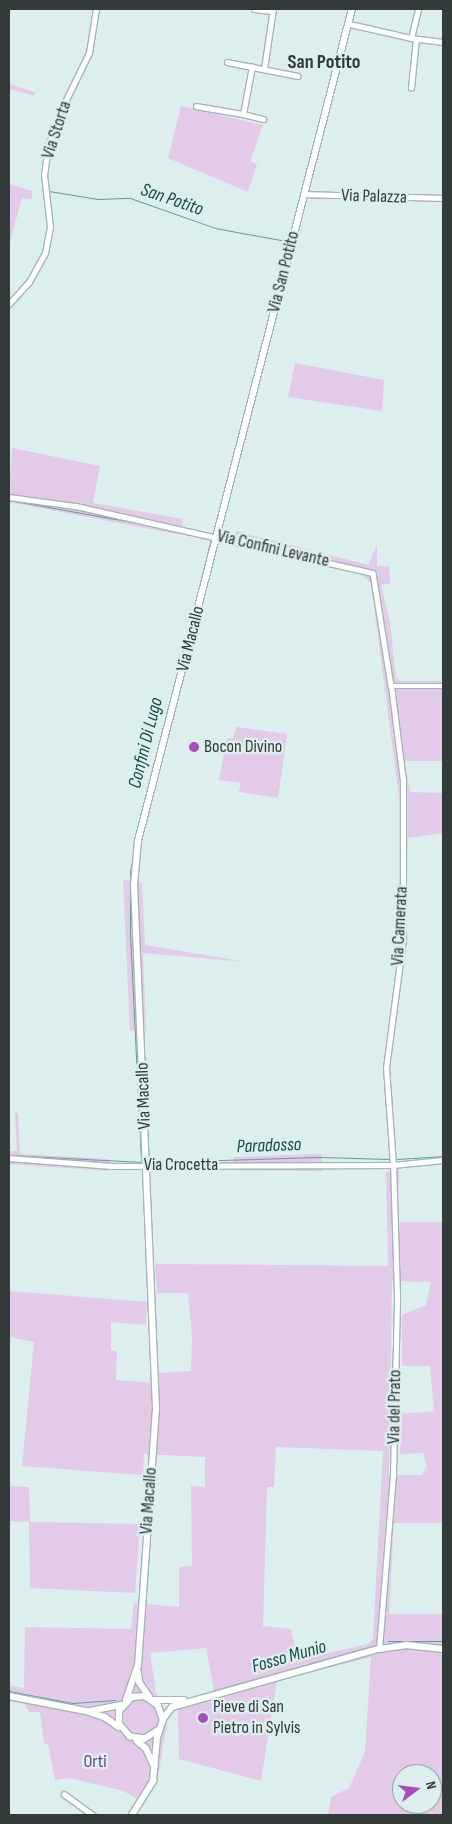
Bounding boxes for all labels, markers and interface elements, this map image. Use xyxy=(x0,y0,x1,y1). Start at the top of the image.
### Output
district label: San Potito xyxy=(288,50,360,74)
street label: Via Storta xyxy=(38,98,76,162)
water label: San Potito xyxy=(138,179,206,221)
street label: Via Palazza xyxy=(341,185,407,209)
street label: Via San Potito xyxy=(263,229,305,315)
street label: Via Confini Levante xyxy=(215,526,331,572)
street label: Via Macallo xyxy=(172,604,210,674)
water label: Confini Di Lugo xyxy=(124,695,168,791)
place label: Bocon Divino xyxy=(204,736,282,758)
marker: Bocon Divino xyxy=(188,741,200,753)
street label: Via Camerata xyxy=(387,886,413,966)
street label: Via Macallo xyxy=(132,1062,156,1130)
water label: Paradosso xyxy=(236,1133,302,1159)
street label: Via Crocetta xyxy=(144,1154,218,1176)
street label: Via del Prato xyxy=(384,1370,406,1444)
street label: Via Macallo xyxy=(136,1467,162,1535)
water label: Fosso Munio xyxy=(249,1636,329,1678)
place label: Pieve di San Pietro in Sylvis xyxy=(213,1697,300,1740)
marker: Pieve di San Pietro in Sylvis xyxy=(197,1712,209,1724)
park label: Orti xyxy=(83,1751,107,1773)
north arrow xyxy=(392,1764,442,1814)
text: N xyxy=(422,1779,440,1791)

